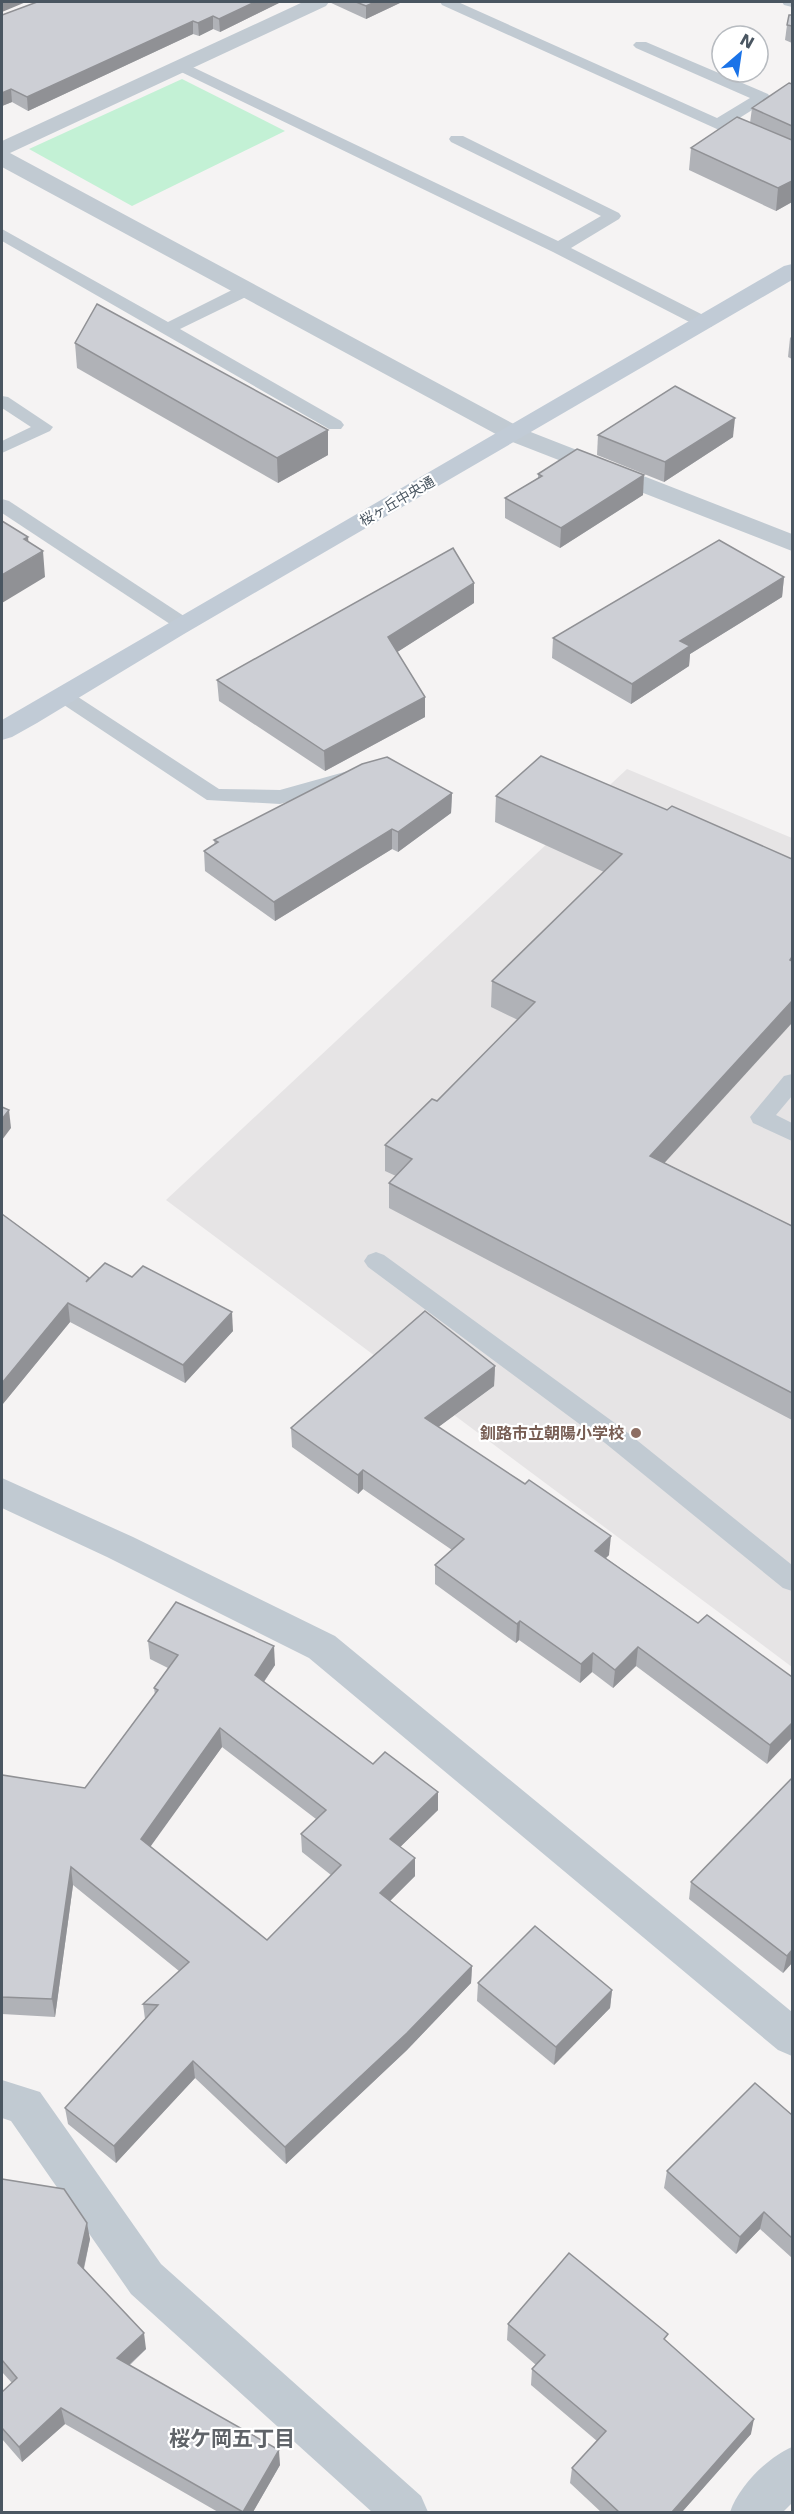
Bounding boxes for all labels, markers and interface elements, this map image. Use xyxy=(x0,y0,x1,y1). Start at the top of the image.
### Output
north arrow xyxy=(710,24,770,84)
text: N xyxy=(737,30,757,53)
street label: 桜ヶ丘中央通 xyxy=(357,473,437,529)
place label: 釧路市立朝陽小学校 xyxy=(480,1424,624,1443)
marker: 釧路市立朝陽小学校 xyxy=(629,1426,643,1440)
district label: 桜ケ岡五丁目 xyxy=(169,2427,295,2451)

